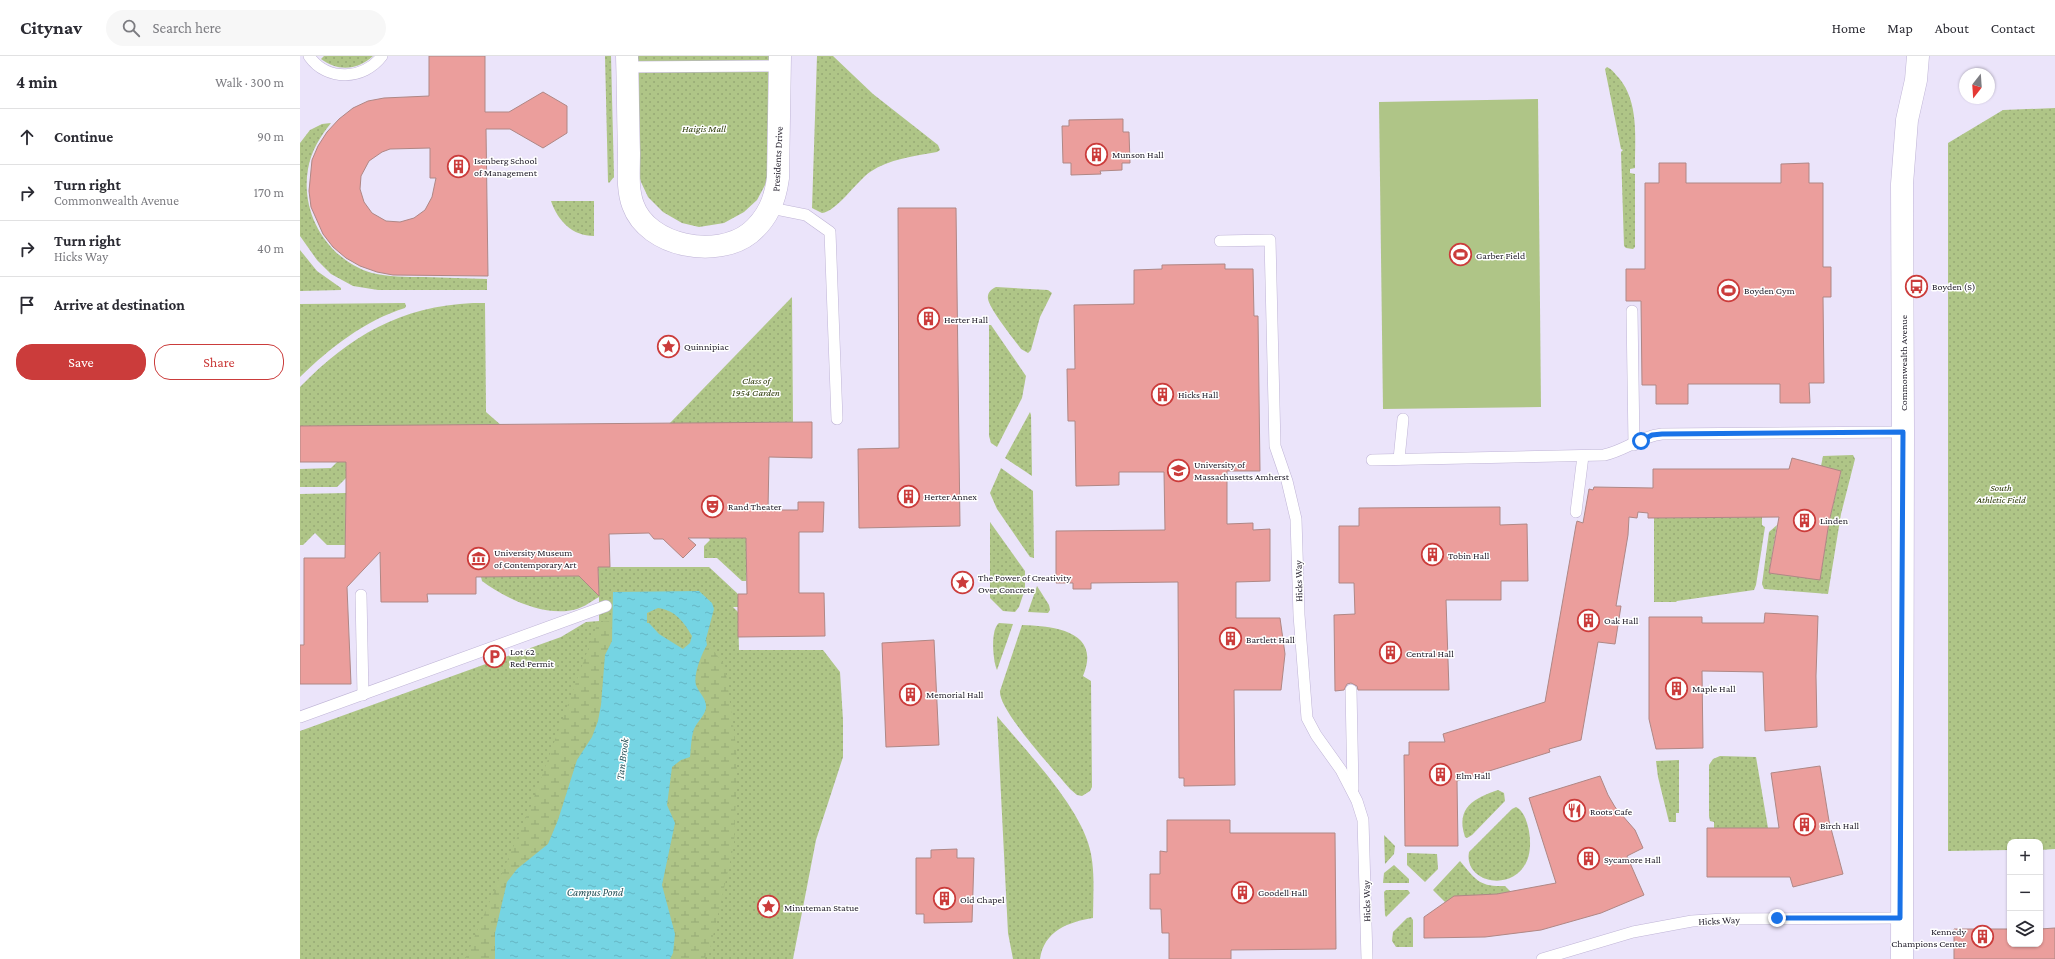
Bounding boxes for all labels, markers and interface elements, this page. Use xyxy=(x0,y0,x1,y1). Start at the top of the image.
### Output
search box xyxy=(106,10,386,46)
text: Citynav xyxy=(20,17,82,38)
icon: search xyxy=(120,17,142,39)
text: Search here xyxy=(152,20,221,36)
text: Home xyxy=(1832,20,1865,36)
text: Map xyxy=(1887,20,1913,36)
text: About xyxy=(1935,20,1969,36)
text: Contact xyxy=(1991,20,2035,36)
north arrow xyxy=(1959,68,1995,104)
text: 4 min xyxy=(16,73,58,92)
text: Walk · 300 m xyxy=(215,75,284,90)
park label: Haigis Mall xyxy=(682,123,727,134)
icon: ahead xyxy=(16,126,38,148)
street label: Presidents Drive xyxy=(770,126,785,192)
text: Continue xyxy=(54,129,113,145)
text: 90 m xyxy=(257,129,284,144)
building icon: Munson Hall xyxy=(1083,141,1109,167)
place label: Munson Hall xyxy=(1112,149,1164,160)
building icon: Isenberg School of Management xyxy=(445,153,471,179)
place label: Isenberg School of Management xyxy=(474,155,538,178)
text: Turn right xyxy=(54,177,121,193)
icon: right xyxy=(16,182,38,204)
text: 170 m xyxy=(254,185,284,200)
text: Commonwealth Avenue xyxy=(54,193,179,208)
text: Turn right xyxy=(54,233,121,249)
icon: right xyxy=(16,238,38,260)
text: 40 m xyxy=(257,241,284,256)
sports icon: Garber Field xyxy=(1447,242,1473,268)
text: Hicks Way xyxy=(54,249,108,264)
place label: Garber Field xyxy=(1476,250,1526,261)
bus stop icon: Boyden (S) xyxy=(1903,273,1929,299)
sports icon: Boyden Gym xyxy=(1715,277,1741,303)
place label: Boyden (S) xyxy=(1932,281,1976,293)
place label: Boyden Gym xyxy=(1744,285,1795,296)
icon: arrive xyxy=(16,294,38,316)
text: Arrive at destination xyxy=(54,297,185,313)
building icon: Herter Hall xyxy=(915,306,941,332)
place label: Herter Hall xyxy=(944,314,988,325)
street label: Commonwealth Avenue xyxy=(1898,314,1909,411)
place icon: Quinnipiac xyxy=(656,333,682,359)
place label: Quinnipiac xyxy=(684,341,729,352)
button: Save xyxy=(16,344,146,380)
button: Share xyxy=(154,344,284,380)
park label: Class of 1954 Garden xyxy=(732,375,780,398)
building icon: Hicks Hall xyxy=(1150,381,1176,407)
place label: Hicks Hall xyxy=(1178,389,1219,400)
route start xyxy=(1632,432,1650,450)
school or university icon: University of Massachusetts Amherst xyxy=(1165,457,1191,483)
place label: University of Massachusetts Amherst xyxy=(1194,459,1290,482)
park label: South Athletic Field xyxy=(1975,482,2026,505)
building icon: Herter Annex xyxy=(896,483,922,509)
place label: Herter Annex xyxy=(924,491,977,502)
theatre icon: Rand Theater xyxy=(699,493,725,519)
place label: Rand Theater xyxy=(728,501,782,512)
building icon: Linden xyxy=(1791,507,1817,533)
place label: Linden xyxy=(1820,515,1849,526)
building icon: Tobin Hall xyxy=(1420,542,1446,568)
museum icon: University Museum of Contemporary Art xyxy=(465,545,491,571)
place label: University Museum of Contemporary Art xyxy=(494,547,577,570)
place label: Tobin Hall xyxy=(1448,550,1490,561)
street label: Hicks Way xyxy=(1293,560,1304,602)
place icon: The Power of Creativity Over Concrete xyxy=(950,570,976,596)
place label: The Power of Creativity Over Concrete xyxy=(978,572,1071,595)
building icon: Oak Hall xyxy=(1576,607,1602,633)
place label: Oak Hall xyxy=(1604,615,1639,626)
building icon: Bartlett Hall xyxy=(1218,626,1244,652)
place label: Bartlett Hall xyxy=(1246,634,1295,645)
building icon: Central Hall xyxy=(1378,640,1404,666)
parking icon: Lot 62 Red Permit xyxy=(481,644,507,670)
place label: Lot 62 Red Permit xyxy=(510,646,554,669)
place label: Central Hall xyxy=(1406,648,1454,659)
building icon: Maple Hall xyxy=(1663,675,1689,701)
building icon: Memorial Hall xyxy=(897,681,923,707)
place label: Maple Hall xyxy=(1692,683,1736,694)
place label: Memorial Hall xyxy=(926,689,984,700)
water label: Tan Brook xyxy=(613,736,631,781)
building icon: Elm Hall xyxy=(1428,762,1454,788)
place label: Elm Hall xyxy=(1456,770,1491,781)
restaurant icon: Roots Cafe xyxy=(1561,798,1587,824)
place label: Roots Cafe xyxy=(1590,806,1633,817)
building icon: Birch Hall xyxy=(1791,812,1817,838)
place label: Birch Hall xyxy=(1820,820,1860,831)
map controls xyxy=(2007,839,2043,947)
button: + xyxy=(2007,839,2043,875)
building icon: Sycamore Hall xyxy=(1575,846,1601,872)
place label: Sycamore Hall xyxy=(1604,854,1661,865)
button: − xyxy=(2007,875,2043,911)
building icon: Goodell Hall xyxy=(1230,879,1256,905)
street label: Hicks Way xyxy=(1361,880,1372,922)
water label: Campus Pond xyxy=(567,886,624,899)
building icon: Old Chapel xyxy=(931,886,957,912)
place label: Goodell Hall xyxy=(1258,887,1308,898)
place icon: Minuteman Statue xyxy=(756,894,782,920)
place label: Old Chapel xyxy=(960,894,1005,905)
place label: Minuteman Statue xyxy=(784,902,859,913)
route end xyxy=(1768,909,1786,927)
button: layers xyxy=(2007,911,2043,947)
street label: Hicks Way xyxy=(1698,914,1741,927)
building icon: Kennedy Champions Center xyxy=(1969,924,1995,950)
place label: Kennedy Champions Center xyxy=(1891,926,1966,949)

